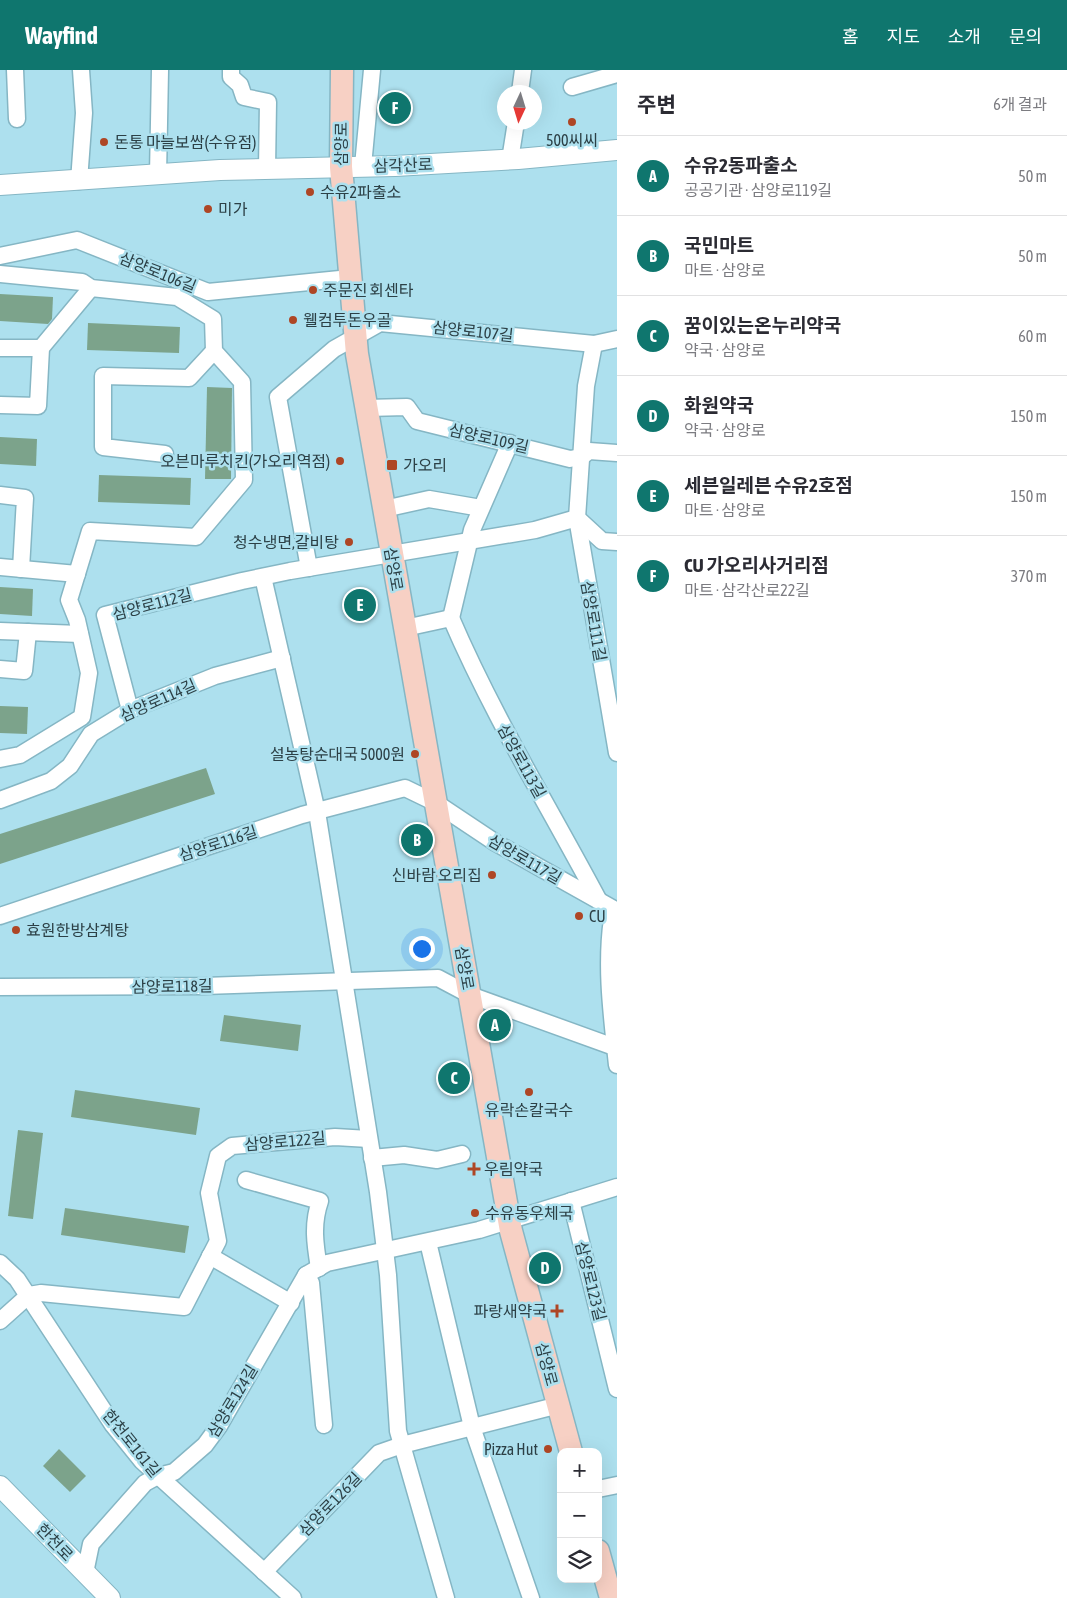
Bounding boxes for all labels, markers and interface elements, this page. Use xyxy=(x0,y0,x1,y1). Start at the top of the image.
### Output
text: Wayfind xyxy=(25,22,98,49)
text: 홈 xyxy=(842,26,859,47)
text: 지도 xyxy=(887,26,920,47)
text: 소개 xyxy=(948,26,981,47)
text: 문의 xyxy=(1009,26,1042,47)
north arrow xyxy=(497,85,542,130)
pin: F xyxy=(379,89,411,127)
text: 주변 xyxy=(637,92,676,116)
text: 6개 결과 xyxy=(993,95,1047,113)
marker: 500씨씨 xyxy=(566,116,578,128)
street label: 삼양로 xyxy=(332,122,350,166)
place label: 500씨씨 xyxy=(546,131,598,149)
place label: 돈통 마늘보쌈(수유점) xyxy=(114,133,257,152)
marker: 돈통 마늘보쌈(수유점) xyxy=(98,136,110,148)
text: 수유2동파출소 xyxy=(684,154,798,176)
street label: 삼각산로 xyxy=(373,155,433,175)
text: A xyxy=(649,167,657,185)
text: 50 m xyxy=(1018,167,1047,185)
text: 공공기관 · 삼양로119길 xyxy=(684,181,832,199)
place label: 수유2파출소 xyxy=(320,183,401,201)
marker: 수유2파출소 xyxy=(304,186,316,198)
place label: 미가 xyxy=(218,200,248,218)
marker: 미가 xyxy=(202,203,214,215)
text: 국민마트 xyxy=(684,234,754,256)
text: B xyxy=(649,247,657,265)
text: 50 m xyxy=(1018,247,1047,265)
street label: 삼양로106길 xyxy=(117,248,199,296)
text: 마트 · 삼양로 xyxy=(684,261,765,279)
place label: 주문진 회센타 xyxy=(323,281,414,299)
marker: 주문진 회센타 xyxy=(307,284,319,296)
place label: 웰컴투돈우골 xyxy=(303,311,392,329)
marker: 웰컴투돈우골 xyxy=(287,314,299,326)
text: 꿈이있는온누리약국 xyxy=(684,314,841,336)
street label: 삼양로107길 xyxy=(432,318,514,344)
text: C xyxy=(649,327,657,345)
text: 60 m xyxy=(1018,327,1047,345)
text: 약국 · 삼양로 xyxy=(684,341,765,359)
text: 화원약국 xyxy=(684,394,754,416)
text: D xyxy=(649,407,657,425)
text: 150 m xyxy=(1011,407,1047,425)
street label: 삼양로109길 xyxy=(447,420,531,456)
text: 약국 · 삼양로 xyxy=(684,421,765,439)
place label: 오븐마루치킨(가오리역점) xyxy=(160,452,330,471)
marker: 오븐마루치킨(가오리역점) xyxy=(334,455,346,467)
place label: 가오리 xyxy=(403,456,447,474)
marker: 가오리 xyxy=(385,458,399,472)
text: 세븐일레븐 수유2호점 xyxy=(684,474,853,496)
text: E xyxy=(650,487,656,505)
text: 150 m xyxy=(1011,487,1047,505)
text: 마트 · 삼양로 xyxy=(684,501,765,519)
place label: 청수냉면,갈비탕 xyxy=(233,533,339,551)
marker: 청수냉면,갈비탕 xyxy=(343,536,355,548)
street label: 삼양로 xyxy=(381,546,407,593)
text: CU 가오리사거리점 xyxy=(684,554,829,576)
text: F xyxy=(650,567,656,585)
text: 370 m xyxy=(1011,567,1047,585)
street label: 삼양로111길 xyxy=(578,579,610,663)
text: 마트 · 삼각산로22길 xyxy=(684,581,810,599)
street label: 삼양로112길 xyxy=(110,585,194,623)
pin: E xyxy=(344,586,376,624)
street label: 삼양로114길 xyxy=(117,675,199,725)
street label: 삼양로113길 xyxy=(494,721,550,801)
place label: 설농탕순대국 5000원 xyxy=(270,745,405,763)
marker: 설농탕순대국 5000원 xyxy=(409,748,421,760)
pin: B xyxy=(401,821,433,859)
street label: 삼양로116길 xyxy=(176,822,260,864)
street label: 삼양로117길 xyxy=(485,831,565,887)
place label: 신바람 오리집 xyxy=(391,866,482,884)
marker: 신바람 오리집 xyxy=(486,869,498,881)
place label: CU xyxy=(589,907,606,925)
marker: CU xyxy=(573,910,585,922)
place label: 효원한방삼계탕 xyxy=(26,921,129,939)
marker: 효원한방삼계탕 xyxy=(10,924,22,936)
your location xyxy=(409,936,435,962)
street label: 삼양로 xyxy=(452,945,478,992)
street label: 삼양로118길 xyxy=(131,976,213,996)
pin: A xyxy=(479,1006,511,1044)
pin: C xyxy=(438,1059,470,1097)
marker: 유락손칼국수 xyxy=(523,1086,535,1098)
place label: 유락손칼국수 xyxy=(485,1101,573,1119)
street label: 삼양로122길 xyxy=(244,1128,326,1154)
place label: 우림약국 xyxy=(484,1160,543,1178)
marker: 우림약국 xyxy=(468,1163,480,1175)
place label: 수유동우체국 xyxy=(485,1204,573,1222)
marker: 수유동우체국 xyxy=(469,1207,481,1219)
street label: 삼양로123길 xyxy=(572,1239,610,1323)
pin: D xyxy=(529,1249,561,1287)
place label: 파랑새약국 xyxy=(473,1302,547,1320)
marker: 파랑새약국 xyxy=(551,1305,563,1317)
street label: 삼양로 xyxy=(533,1340,561,1388)
street label: 삼양로124길 xyxy=(203,1361,261,1441)
street label: 한천로161길 xyxy=(99,1406,165,1480)
place label: Pizza Hut xyxy=(484,1440,538,1458)
marker: Pizza Hut xyxy=(542,1443,554,1455)
map controls xyxy=(557,1448,602,1583)
button: + xyxy=(557,1448,602,1493)
street label: 삼양로126길 xyxy=(295,1468,365,1540)
button: − xyxy=(557,1493,602,1538)
street label: 한천로 xyxy=(33,1520,77,1564)
button: layers xyxy=(557,1538,602,1583)

